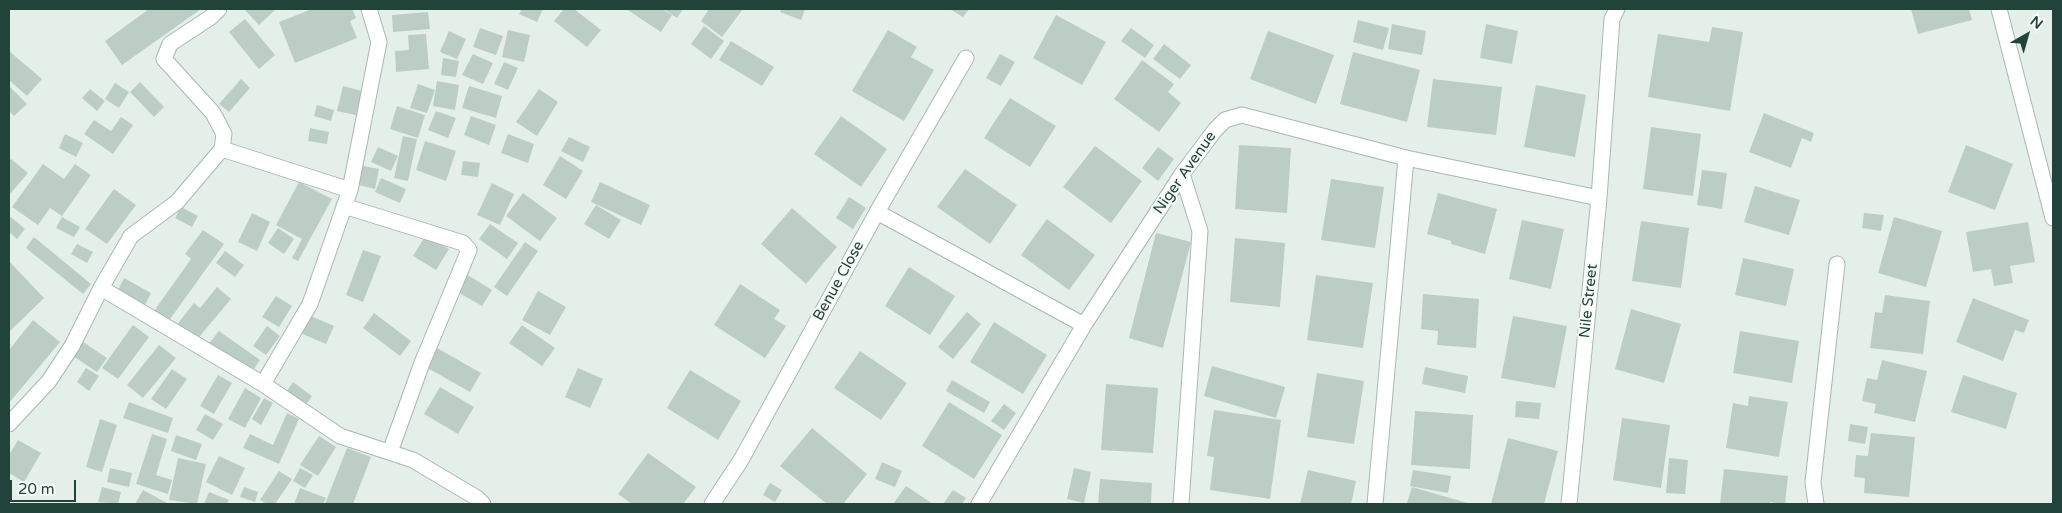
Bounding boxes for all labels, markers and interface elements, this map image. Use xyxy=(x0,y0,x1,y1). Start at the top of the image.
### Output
north arrow xyxy=(2002,10,2052,60)
text: N xyxy=(2027,13,2046,33)
street label: Niger Avenue xyxy=(1150,128,1220,218)
street label: Benue Close xyxy=(810,238,868,324)
street label: Nile Street xyxy=(1576,263,1602,339)
scale bar xyxy=(12,470,79,502)
text: 20 m xyxy=(18,480,55,498)

